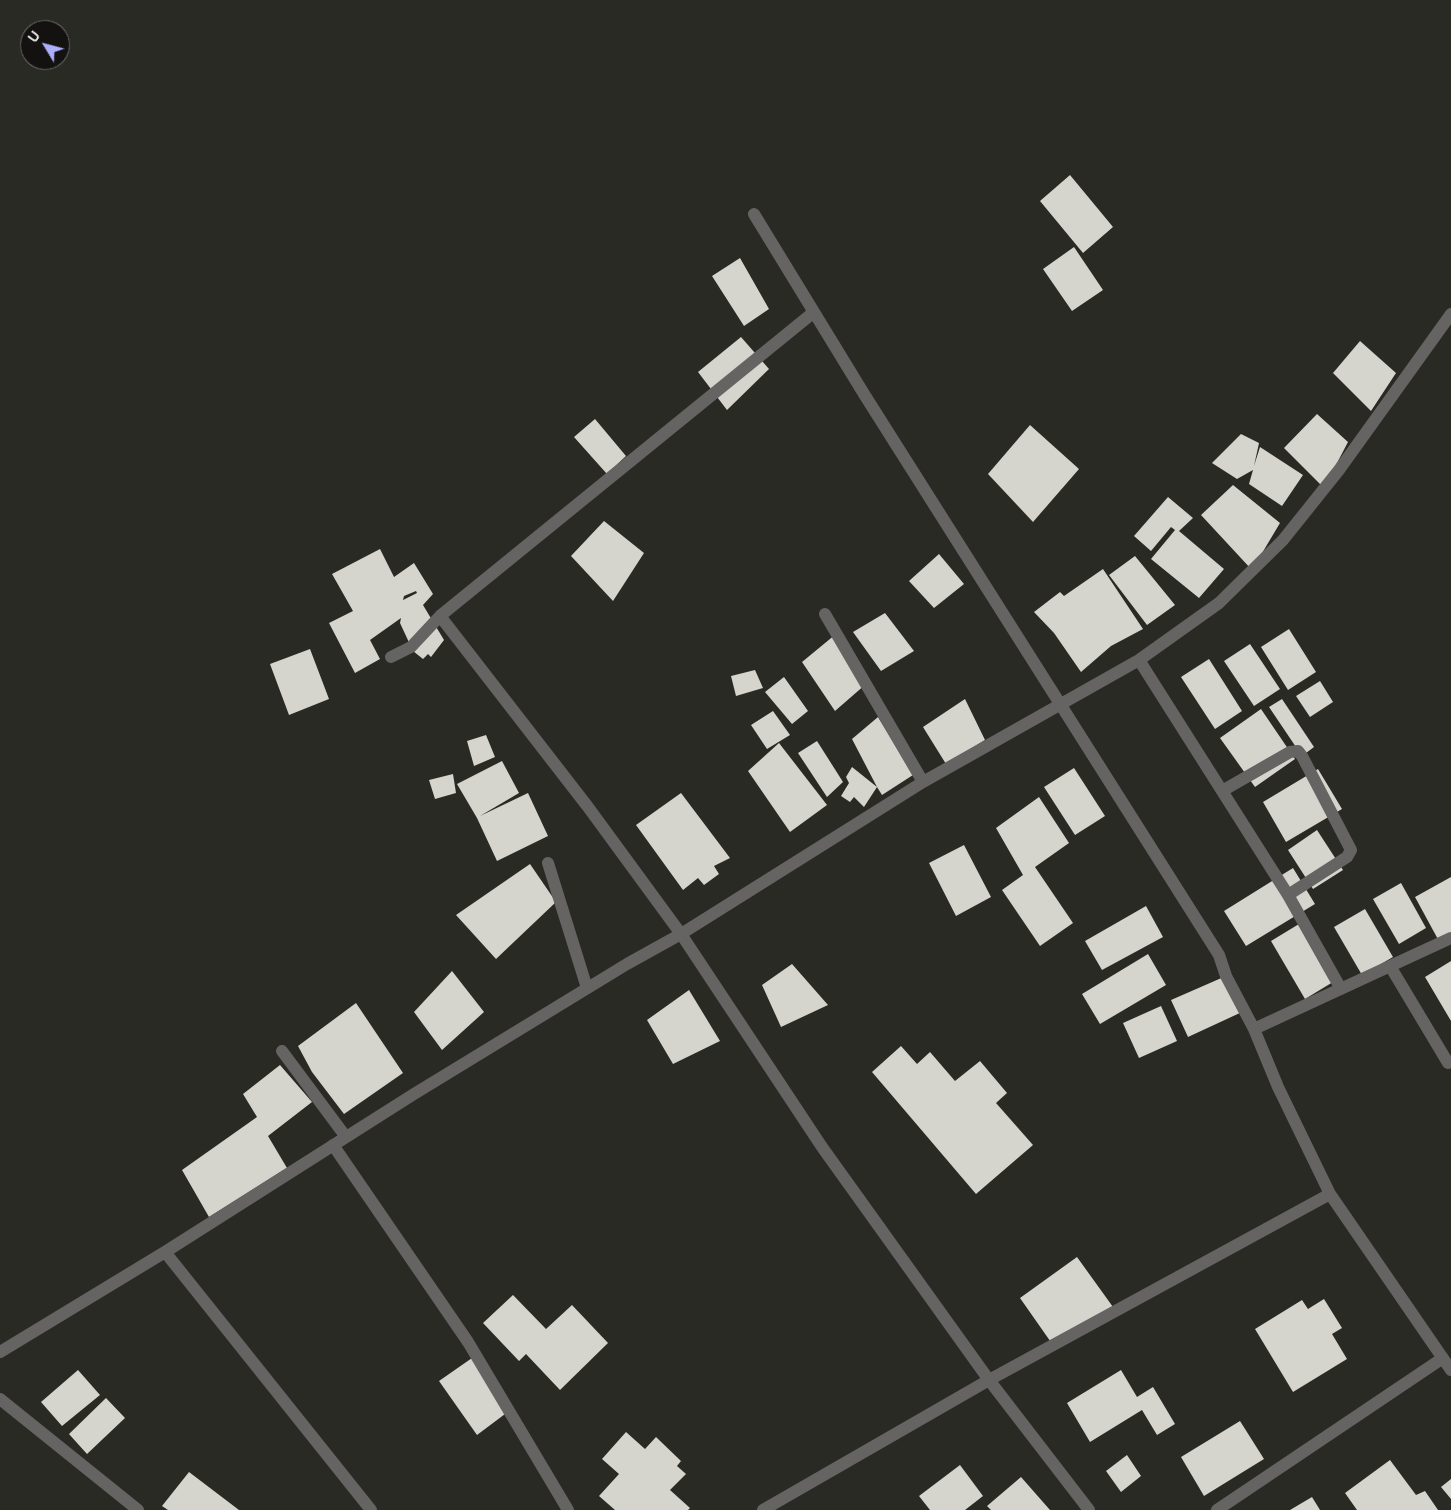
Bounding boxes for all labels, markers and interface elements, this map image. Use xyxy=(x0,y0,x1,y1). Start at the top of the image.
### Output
north arrow xyxy=(20,20,70,70)
text: U xyxy=(24,27,44,46)

